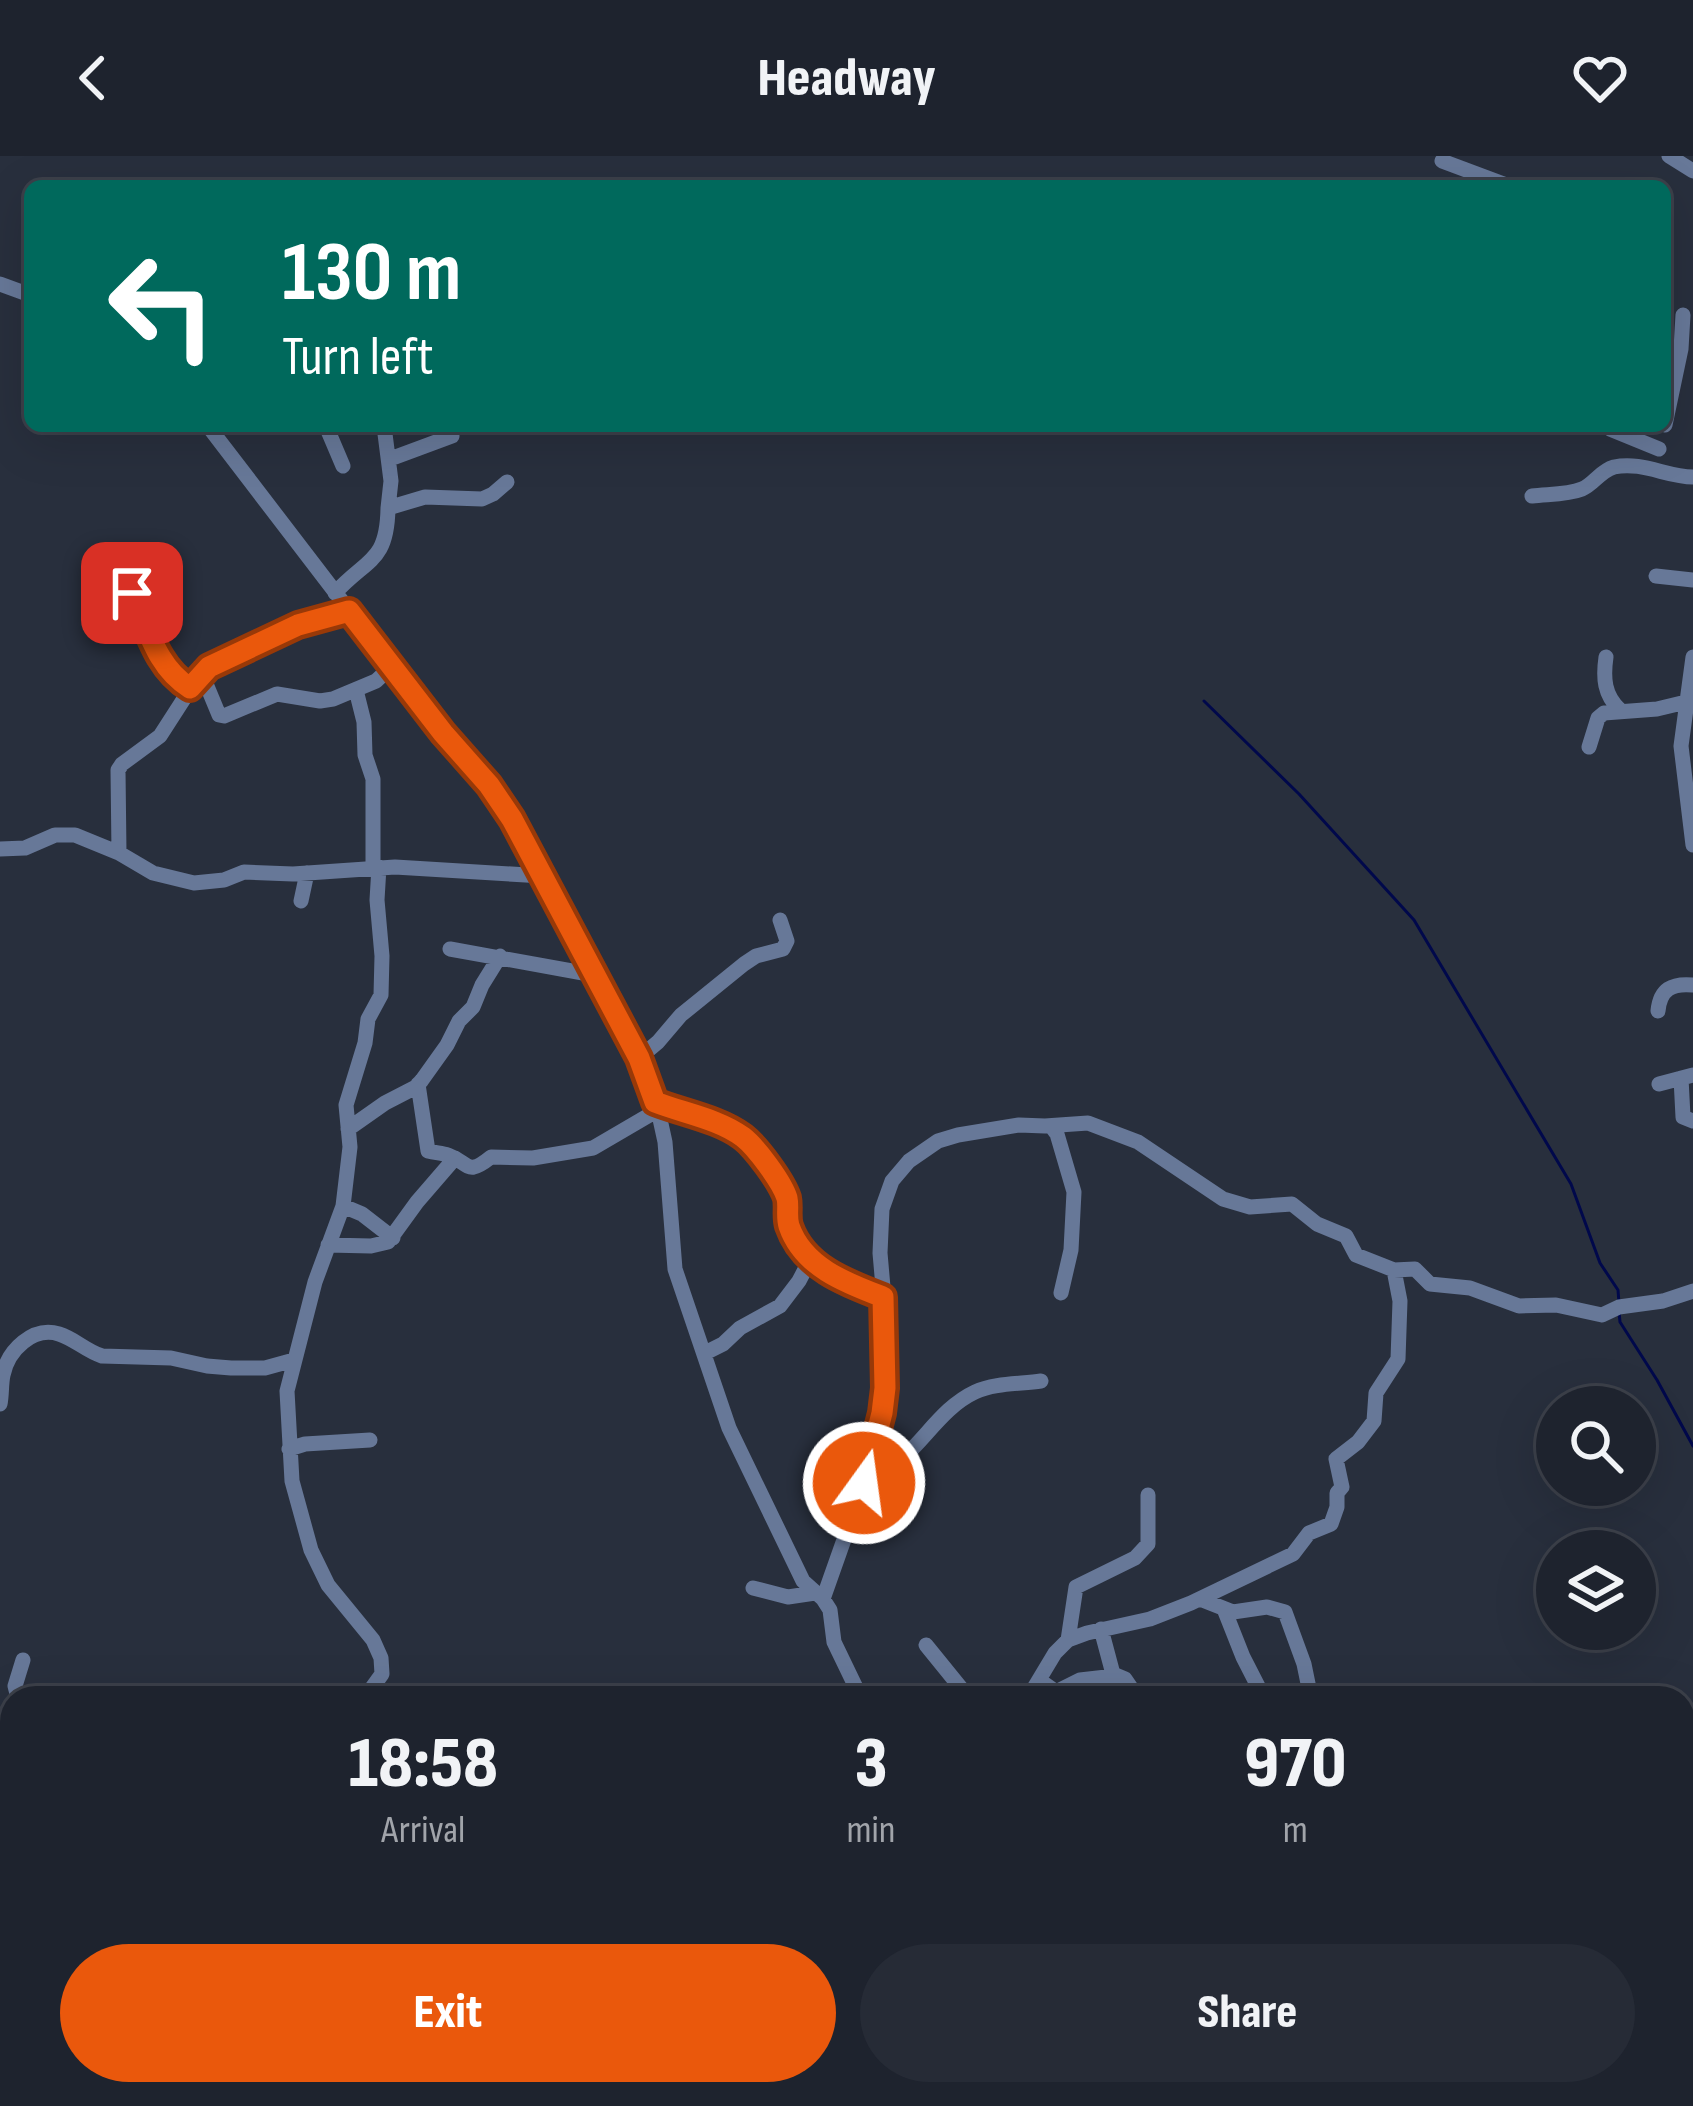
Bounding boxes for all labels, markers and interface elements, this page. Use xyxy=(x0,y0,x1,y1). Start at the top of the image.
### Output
icon: back xyxy=(60,45,126,111)
icon: heart xyxy=(1567,45,1633,111)
text: Headway xyxy=(757,46,936,111)
text: 130 m xyxy=(282,223,461,324)
icon: left xyxy=(84,228,240,384)
text: Turn left xyxy=(282,325,434,390)
pin xyxy=(81,542,183,644)
icon: arrive xyxy=(99,560,165,626)
map controls xyxy=(1536,1386,1656,1650)
button: search xyxy=(1536,1386,1656,1506)
position arrow xyxy=(801,1420,927,1546)
button: layers xyxy=(1536,1530,1656,1650)
text: 18:58 xyxy=(348,1721,498,1808)
text: 3 xyxy=(854,1721,888,1808)
text: 970 xyxy=(1244,1721,1347,1808)
text: Arrival xyxy=(381,1807,465,1854)
text: min xyxy=(847,1807,896,1854)
text: m xyxy=(1283,1807,1308,1854)
button: Exit xyxy=(60,1944,836,2082)
button: Share xyxy=(860,1944,1635,2082)

